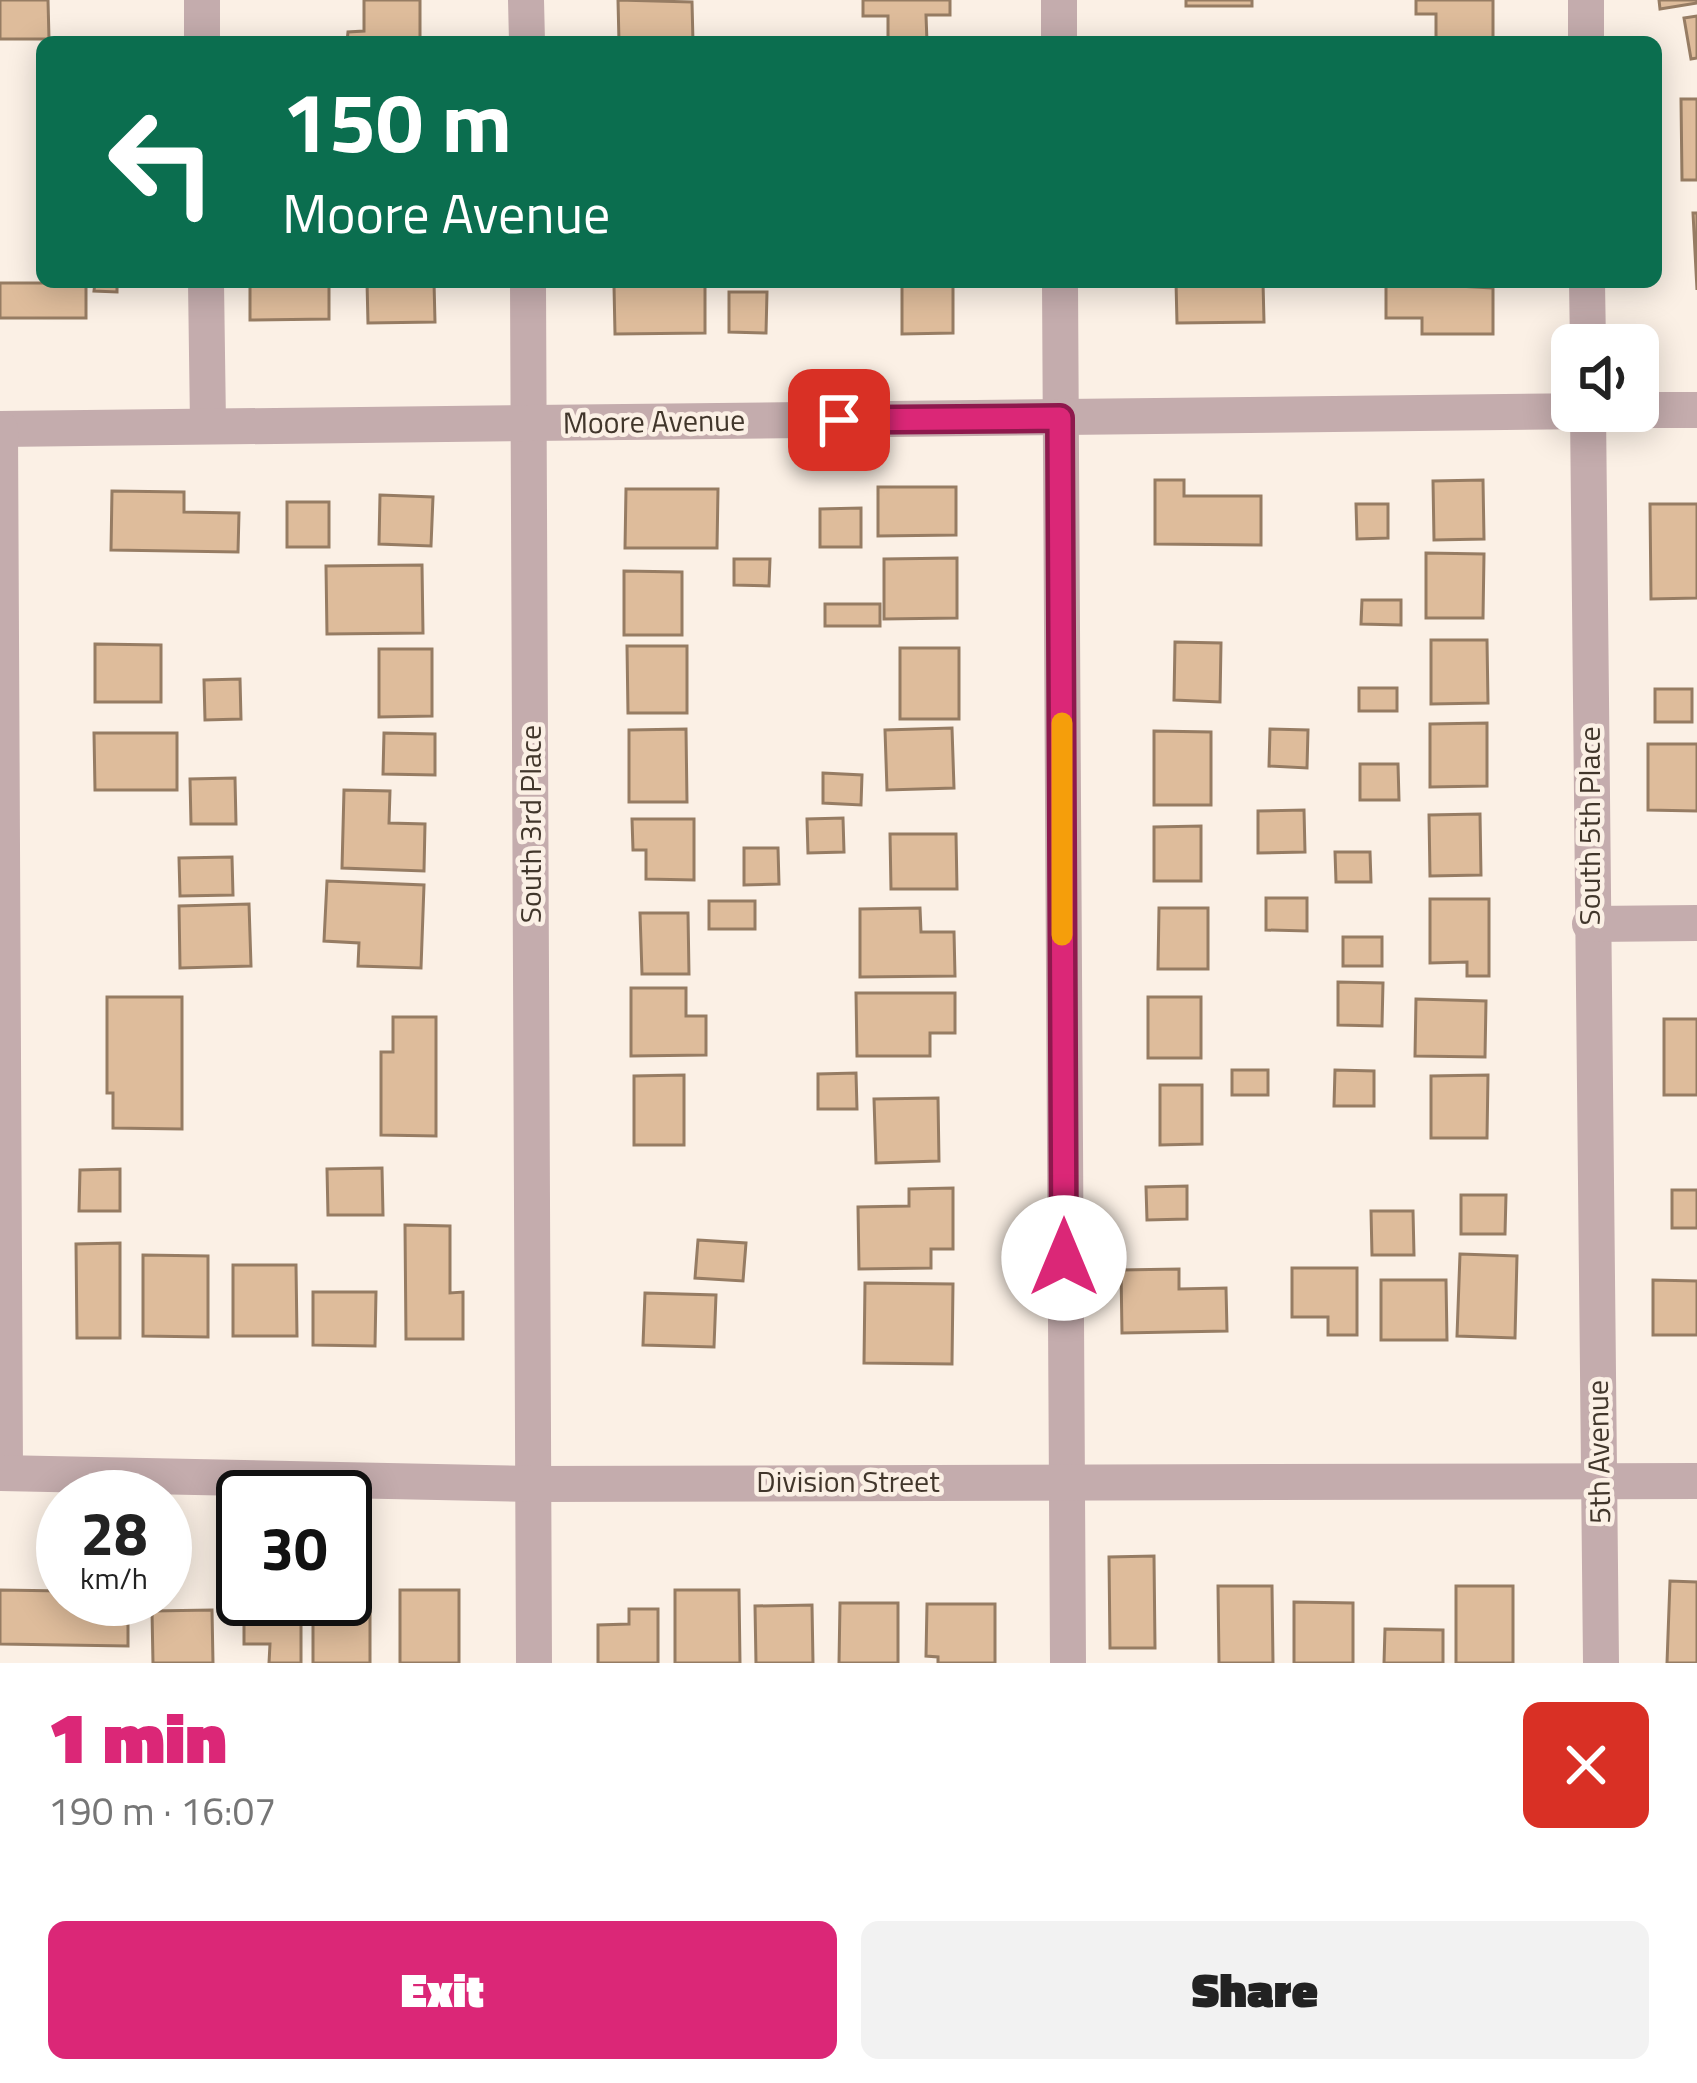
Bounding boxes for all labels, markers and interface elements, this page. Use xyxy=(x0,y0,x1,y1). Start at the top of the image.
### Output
text: 150 m xyxy=(282,57,512,185)
icon: left xyxy=(84,84,240,240)
text: Moore Avenue xyxy=(282,172,610,254)
map controls xyxy=(1551,324,1659,432)
button: sound xyxy=(1551,324,1659,432)
pin xyxy=(788,369,890,471)
icon: arrive xyxy=(806,387,872,453)
street label: Moore Avenue xyxy=(562,396,746,446)
street label: South 3rd Place xyxy=(507,725,553,923)
street label: South 5th Place xyxy=(1566,726,1612,926)
position arrow xyxy=(1001,1195,1127,1321)
street label: 5th Avenue xyxy=(1574,1380,1622,1524)
street label: Division Street xyxy=(756,1458,940,1504)
speed limit sign: 30 xyxy=(216,1470,372,1626)
text: 28 xyxy=(80,1487,148,1578)
text: km/h xyxy=(80,1555,148,1601)
text: 1 min xyxy=(48,1681,227,1791)
button: close xyxy=(1523,1702,1649,1828)
text: 190 m · 16:07 xyxy=(48,1781,276,1840)
button: Exit xyxy=(48,1921,837,2059)
button: Share xyxy=(861,1921,1649,2059)

